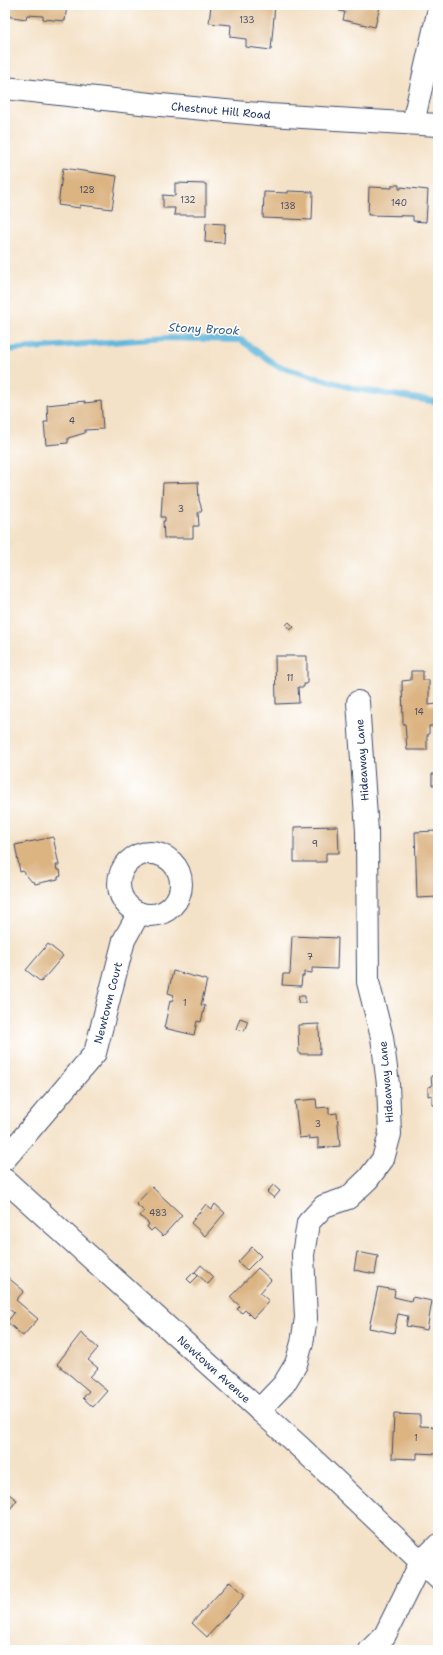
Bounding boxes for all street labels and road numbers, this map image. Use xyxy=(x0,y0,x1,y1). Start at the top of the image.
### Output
street label: Chestnut Hill Road xyxy=(170,99,271,123)
street label: Hideaway Lane xyxy=(352,718,373,802)
street label: Newtown Court xyxy=(91,960,126,1045)
street label: Hideaway Lane xyxy=(375,1040,398,1124)
street label: Newtown Avenue xyxy=(174,1333,253,1407)

